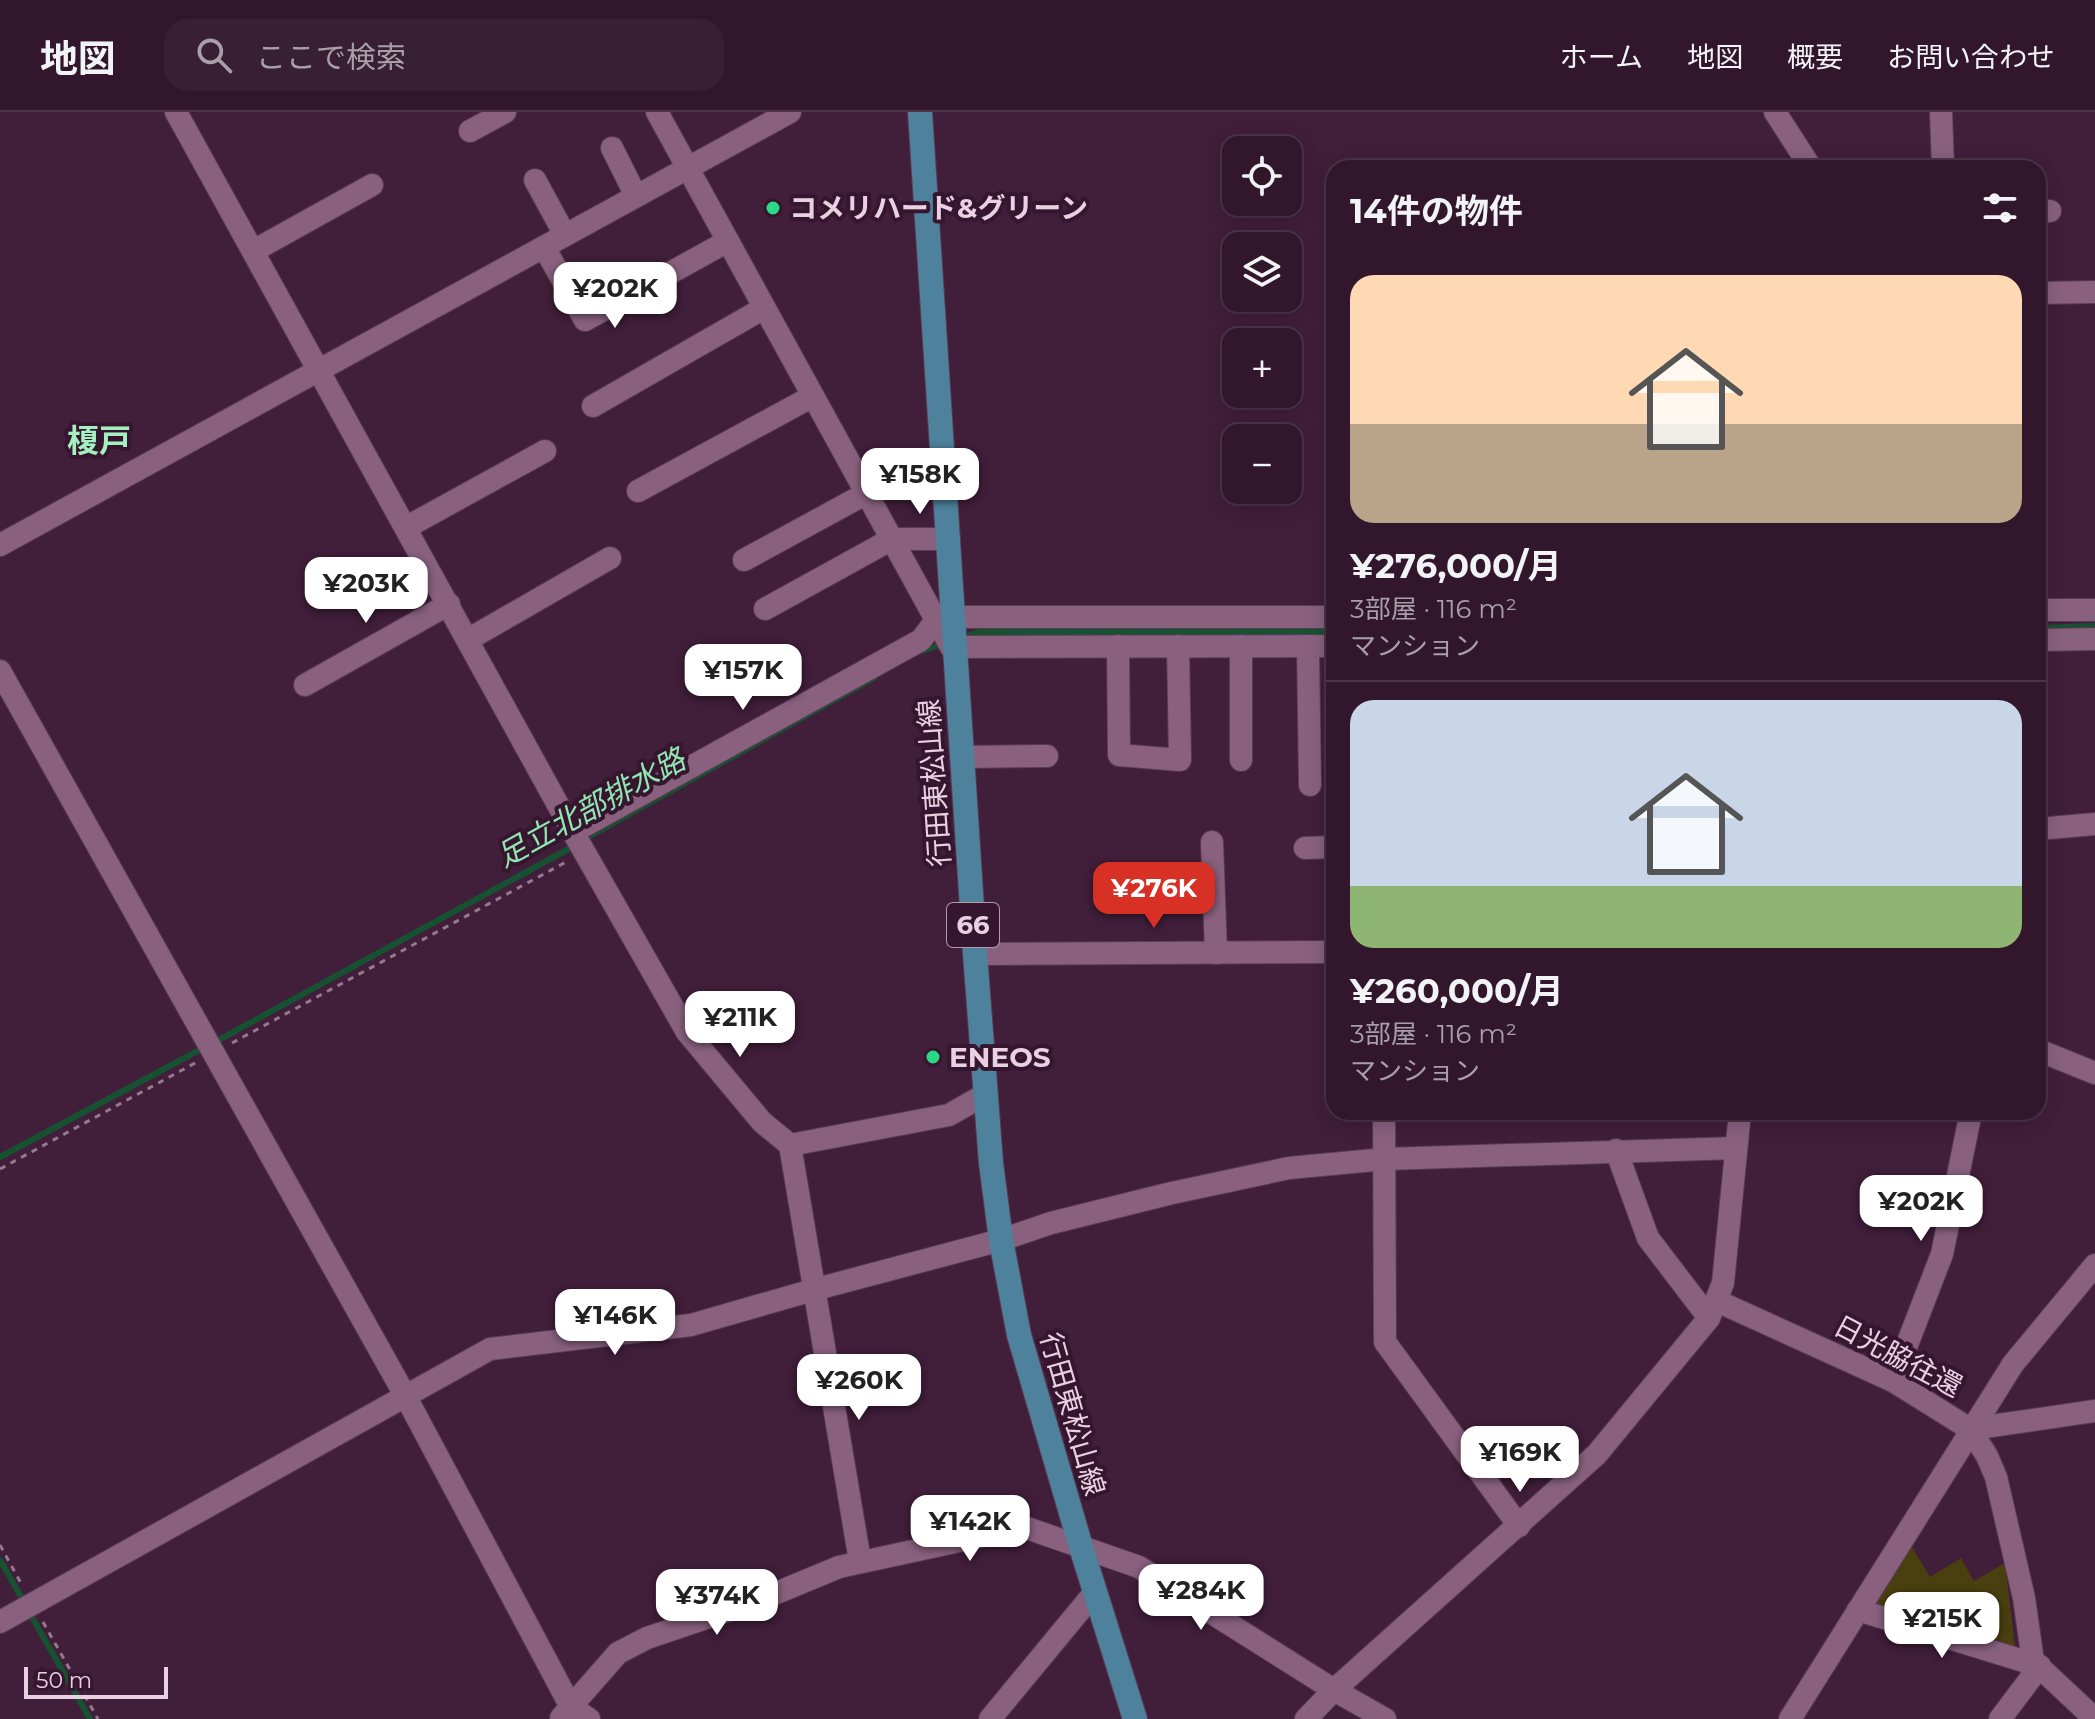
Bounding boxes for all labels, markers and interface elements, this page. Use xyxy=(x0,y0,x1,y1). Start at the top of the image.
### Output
search box xyxy=(164,19,724,91)
icon: search xyxy=(192,33,236,77)
text: 地図 xyxy=(40,35,116,82)
text: ここで検索 xyxy=(256,39,406,76)
text: ホーム xyxy=(1560,40,1643,74)
text: 地図 xyxy=(1687,40,1743,74)
text: 概要 xyxy=(1787,40,1843,74)
text: お問い合わせ xyxy=(1887,40,2055,74)
map controls xyxy=(1222,136,1302,504)
button: locate xyxy=(1222,136,1302,216)
icon: filters xyxy=(1978,186,2022,230)
text: 14件の物件 xyxy=(1350,190,1523,232)
place label: コメリハード&グリーン xyxy=(789,191,1088,225)
marker: コメリハード&グリーン xyxy=(764,199,782,217)
button: layers xyxy=(1222,232,1302,312)
pin: ¥202K xyxy=(559,262,671,330)
text: ¥202K xyxy=(572,272,658,304)
icon: home xyxy=(1614,327,1758,471)
button: + xyxy=(1222,328,1302,408)
district label: 榎戸 xyxy=(67,421,131,460)
button: − xyxy=(1222,424,1302,504)
pin: ¥158K xyxy=(864,448,976,516)
text: ¥158K xyxy=(879,458,961,490)
text: ¥276,000/月 xyxy=(1350,545,1562,587)
pin: ¥203K xyxy=(310,557,422,625)
text: ¥203K xyxy=(323,567,409,599)
text: 3部屋 · 116 m² xyxy=(1350,593,1517,625)
text: マンション xyxy=(1350,630,1480,662)
pin: ¥157K xyxy=(687,644,799,712)
text: ¥157K xyxy=(703,654,783,686)
street label: 行田東松山線 xyxy=(911,698,957,868)
water label: 足立北部排水路 xyxy=(490,739,694,875)
icon: home xyxy=(1614,752,1758,896)
pin: ¥276K xyxy=(1098,862,1210,930)
text: ¥276K xyxy=(1111,872,1197,904)
road number: 66 xyxy=(947,903,999,947)
text: ¥260,000/月 xyxy=(1350,970,1564,1012)
pin: ¥211K xyxy=(684,991,796,1059)
text: ¥211K xyxy=(703,1001,777,1033)
text: 3部屋 · 116 m² xyxy=(1350,1018,1517,1050)
place label: ENEOS xyxy=(949,1040,1051,1074)
marker: ENEOS xyxy=(924,1048,942,1066)
text: マンション xyxy=(1350,1055,1480,1087)
pin: ¥202K xyxy=(1865,1175,1977,1243)
text: ¥202K xyxy=(1878,1185,1964,1217)
pin: ¥146K xyxy=(559,1289,671,1357)
text: ¥146K xyxy=(573,1299,657,1331)
street label: 日光脇往還 xyxy=(1828,1308,1968,1404)
street label: 行田東松山線 xyxy=(1034,1329,1112,1499)
pin: ¥260K xyxy=(803,1354,915,1422)
text: ¥260K xyxy=(815,1364,903,1396)
pin: ¥169K xyxy=(1464,1426,1576,1494)
text: ¥169K xyxy=(1479,1436,1561,1468)
pin: ¥142K xyxy=(914,1495,1026,1563)
text: ¥142K xyxy=(929,1505,1011,1537)
pin: ¥284K xyxy=(1145,1564,1257,1632)
pin: ¥374K xyxy=(661,1569,773,1637)
text: ¥284K xyxy=(1157,1574,1245,1606)
text: ¥374K xyxy=(674,1579,760,1611)
pin: ¥215K xyxy=(1886,1592,1998,1660)
text: ¥215K xyxy=(1902,1602,1982,1634)
scale bar xyxy=(24,1663,168,1699)
text: 50 m xyxy=(36,1667,92,1694)

